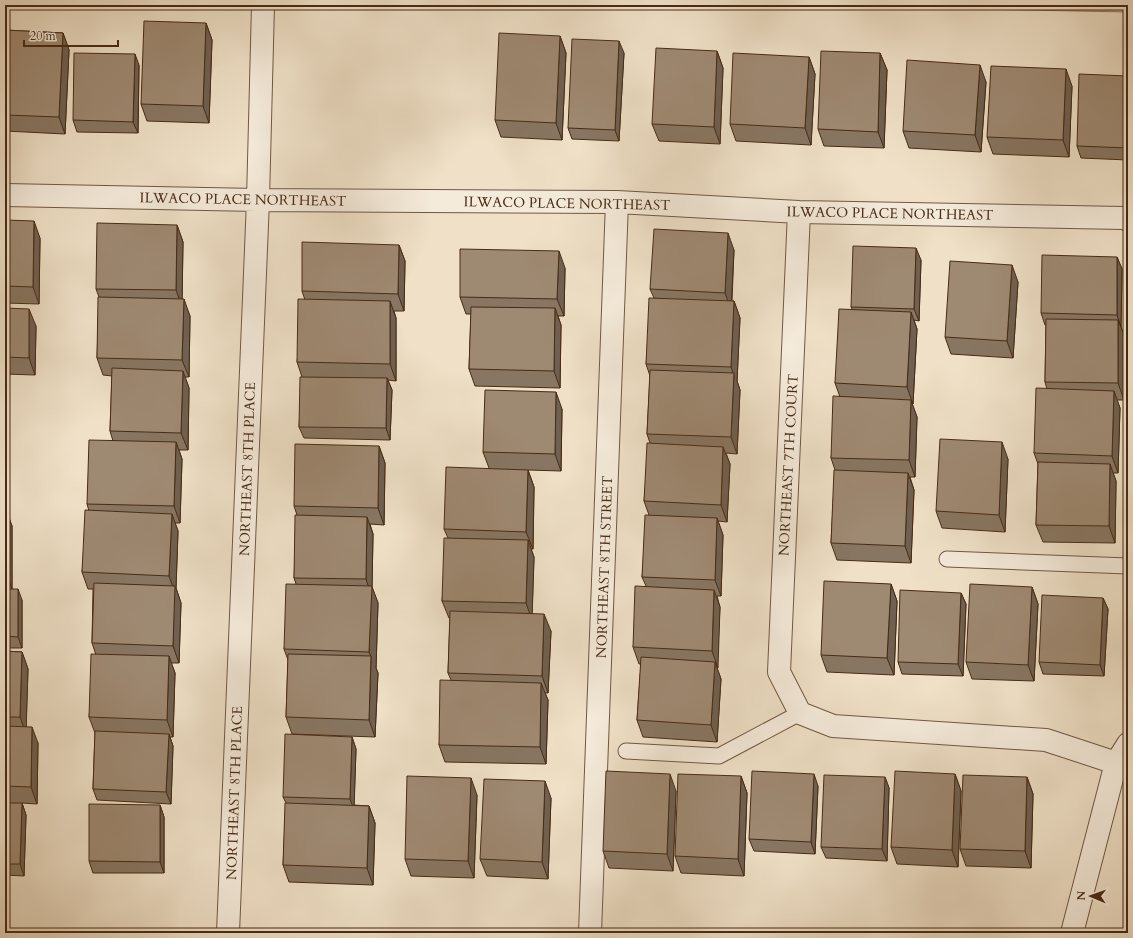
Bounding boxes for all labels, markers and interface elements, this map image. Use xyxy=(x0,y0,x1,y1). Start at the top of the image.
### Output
scale bar xyxy=(24,22,118,48)
text: 20 m xyxy=(30,28,57,44)
street label: ILWACO PLACE NORTHEAST xyxy=(140,188,346,211)
street label: ILWACO PLACE NORTHEAST xyxy=(464,192,670,215)
street label: ILWACO PLACE NORTHEAST xyxy=(787,202,993,225)
street label: NORTHEAST 7TH COURT xyxy=(774,373,803,557)
street label: NORTHEAST 8TH PLACE xyxy=(235,381,260,556)
street label: NORTHEAST 8TH STREET xyxy=(592,475,617,659)
street label: NORTHEAST 8TH PLACE xyxy=(222,705,247,880)
north arrow xyxy=(1071,876,1111,916)
text: N xyxy=(1074,890,1089,901)

